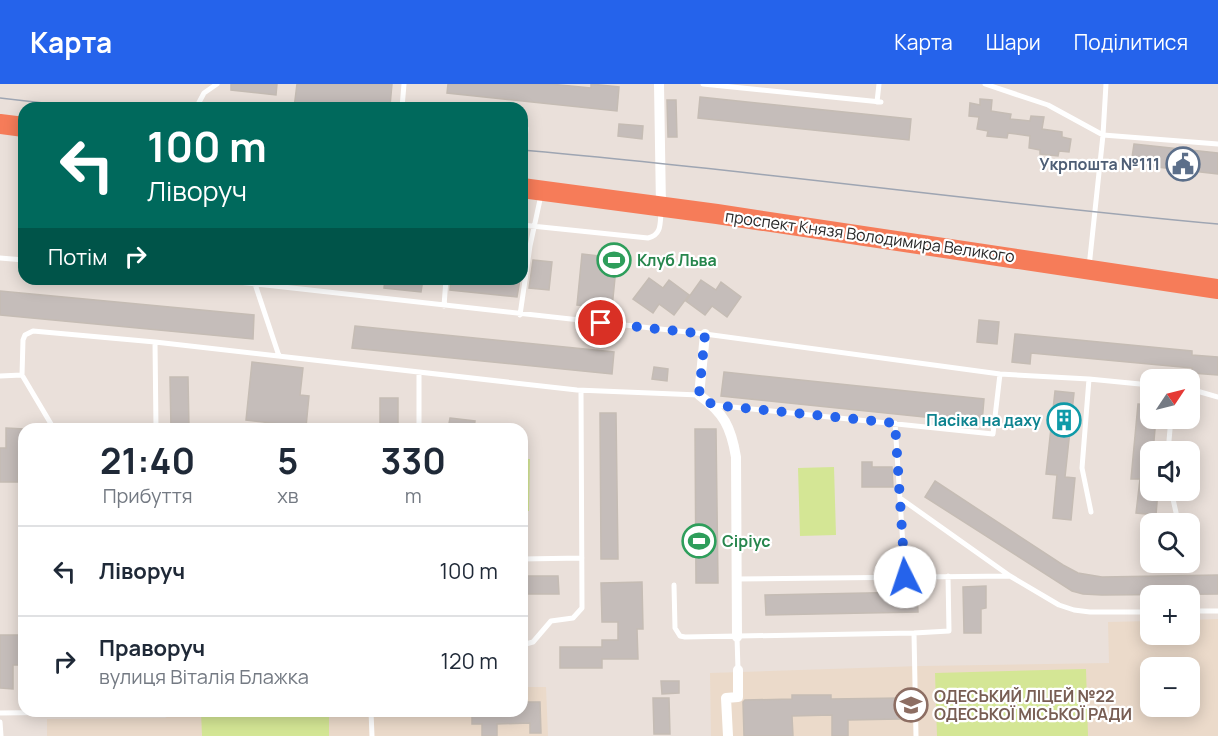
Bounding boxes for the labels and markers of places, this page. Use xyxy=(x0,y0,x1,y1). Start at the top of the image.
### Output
public building icon: Укрпошта №111 xyxy=(1165,146,1201,182)
place label: Укрпошта №111 xyxy=(1039,153,1160,175)
sports icon: Клуб Льва xyxy=(596,242,632,278)
place label: Клуб Льва xyxy=(637,249,717,271)
pin xyxy=(575,297,626,348)
building icon: Пасіка на даху xyxy=(1046,402,1082,438)
place label: Пасіка на даху xyxy=(926,409,1041,431)
sports icon: Сіріус xyxy=(681,523,717,559)
place label: Сіріус xyxy=(722,530,771,552)
place label: ОДЕСЬКИЙ ЛІЦЕЙ №22 ОДЕСЬКОЇ МІСЬКОЇ РАДИ xyxy=(934,685,1132,725)
school or university icon: ОДЕСЬКИЙ ЛІЦЕЙ №22 ОДЕСЬКОЇ МІСЬКОЇ РАДИ xyxy=(893,687,929,723)

